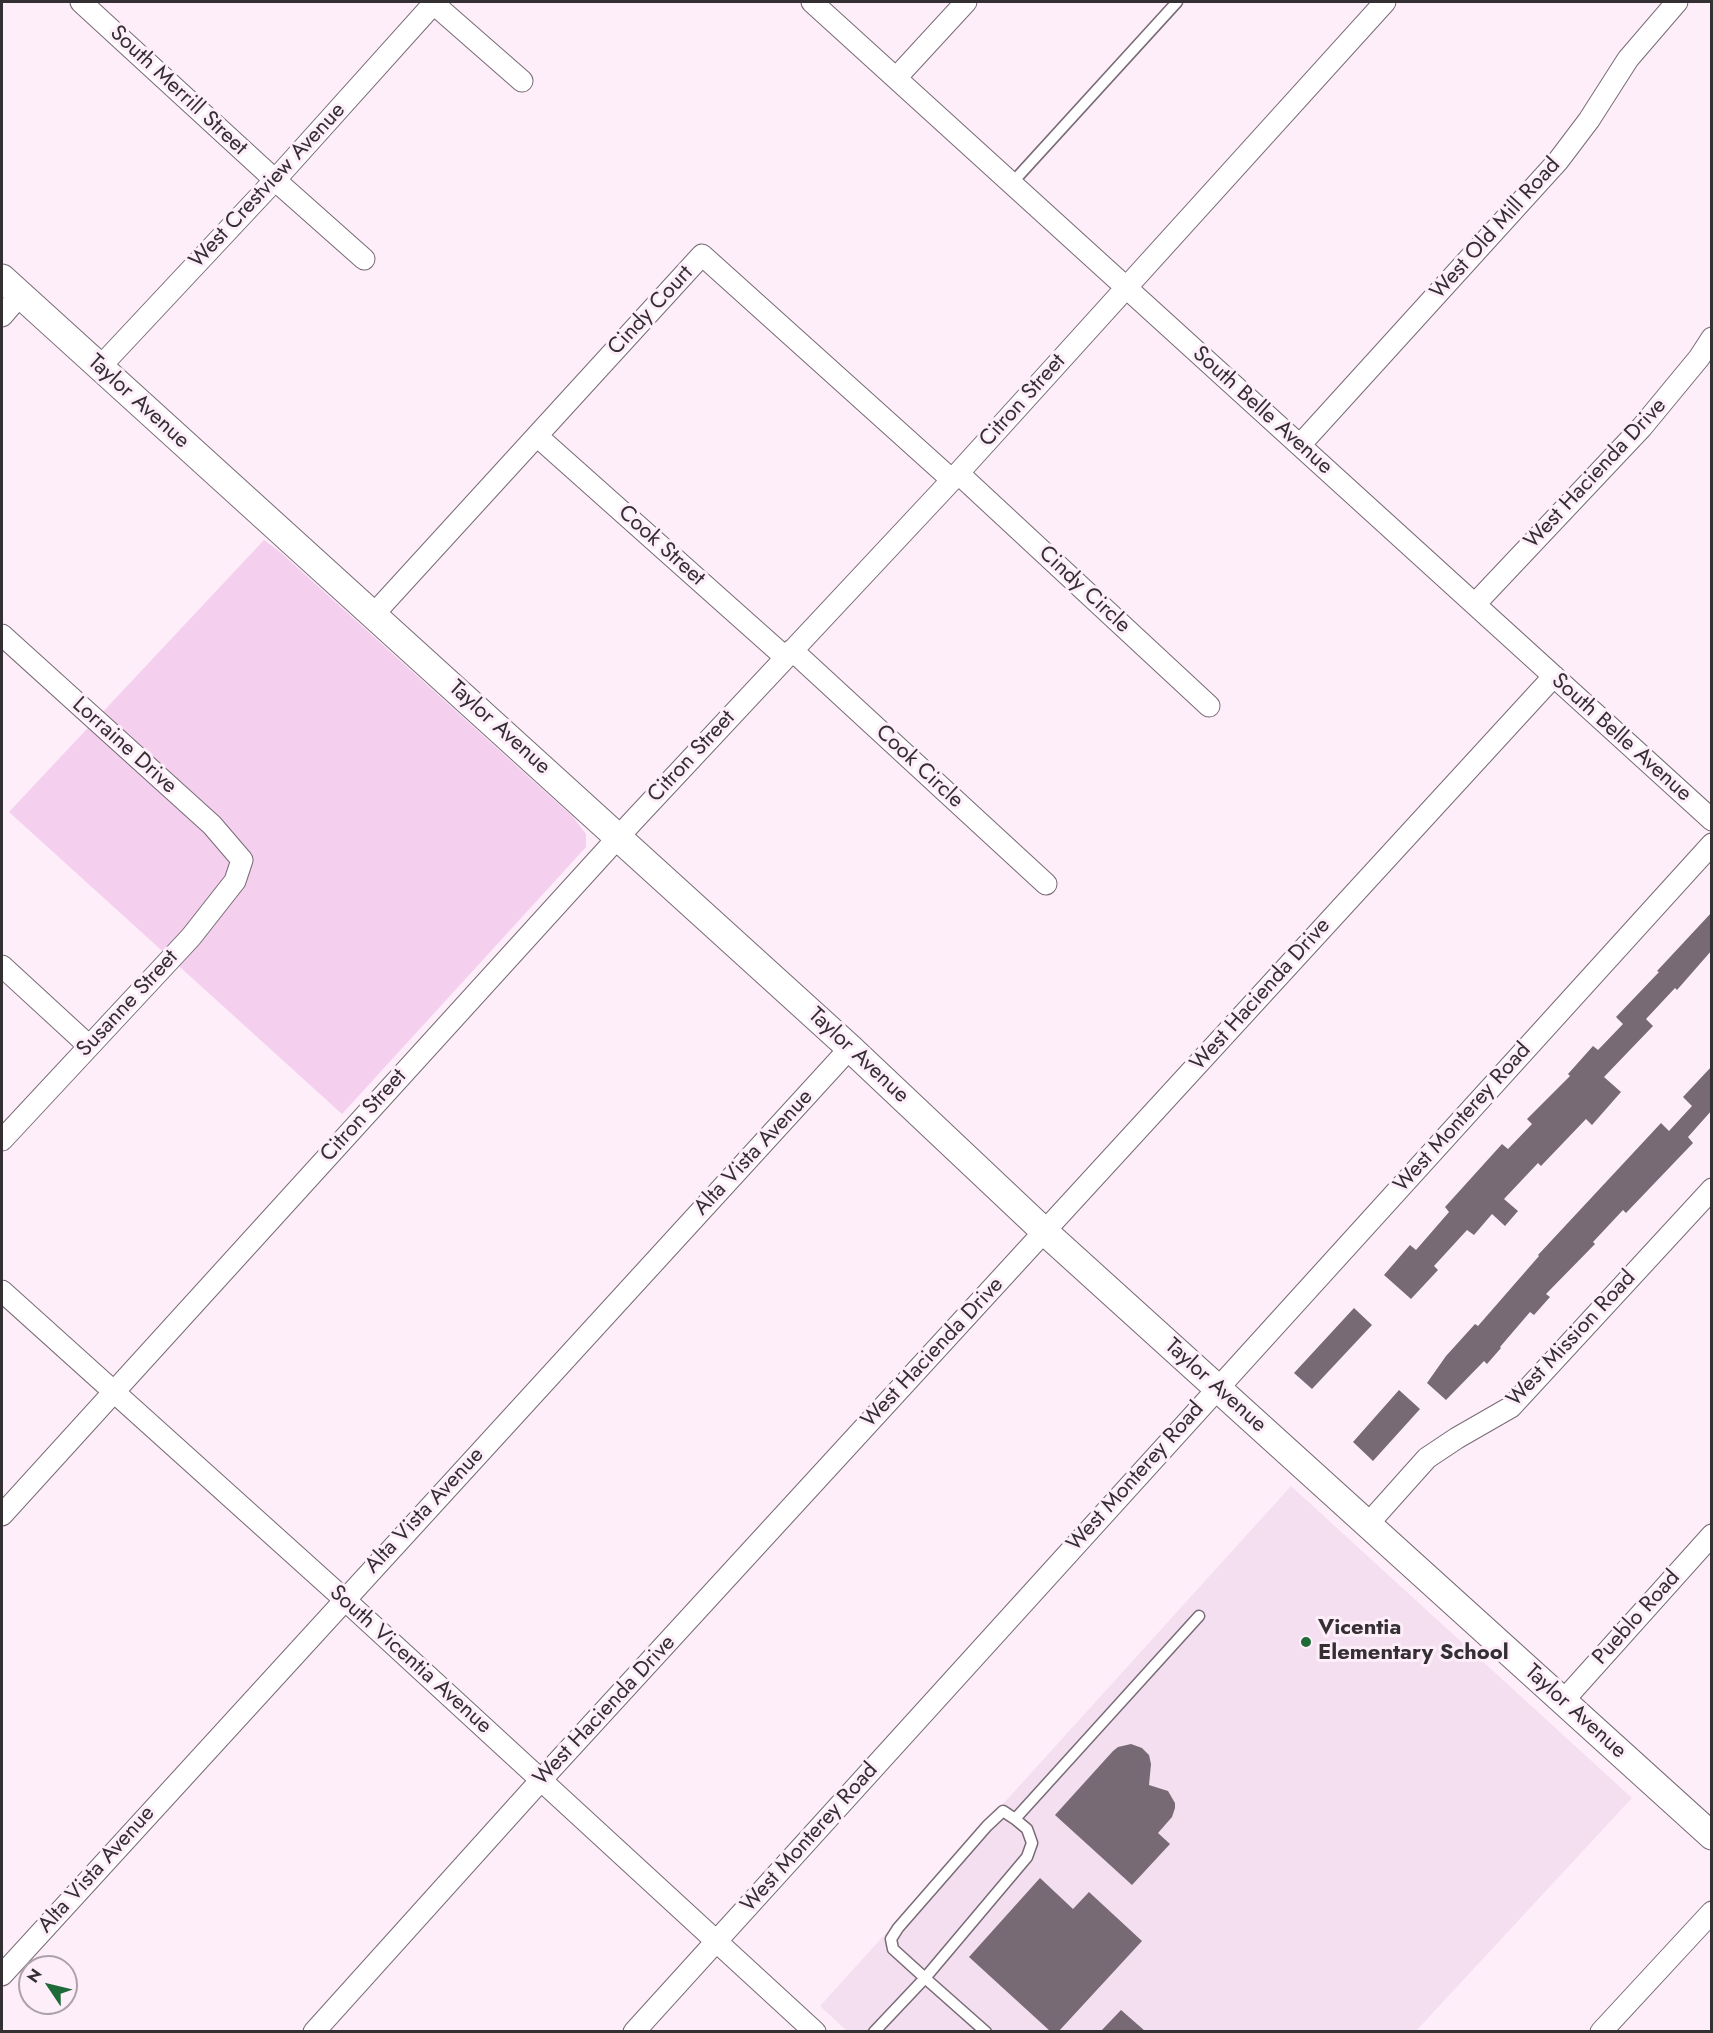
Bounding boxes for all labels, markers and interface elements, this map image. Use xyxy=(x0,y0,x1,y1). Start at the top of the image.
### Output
street label: South Merrill Street xyxy=(104,21,252,161)
street label: West Crestview Avenue xyxy=(185,98,351,274)
street label: West Old Mill Road xyxy=(1426,153,1566,305)
street label: Cindy Court xyxy=(603,261,699,361)
street label: South Belle Avenue xyxy=(1187,341,1337,481)
street label: Taylor Avenue xyxy=(82,349,194,455)
street label: Citron Street xyxy=(974,349,1072,453)
street label: West Hacienda Drive xyxy=(1519,393,1673,555)
street label: Cook Street xyxy=(612,500,710,592)
street label: Cindy Circle xyxy=(1033,541,1135,639)
street label: South Belle Avenue xyxy=(1546,668,1696,808)
street label: Taylor Avenue xyxy=(443,675,555,781)
street label: Lorraine Drive xyxy=(66,692,182,800)
street label: Citron Street xyxy=(643,706,741,808)
street label: Cook Circle xyxy=(870,720,968,814)
street label: West Hacienda Drive xyxy=(1186,913,1336,1077)
street label: Susanne Street xyxy=(72,945,184,1063)
street label: Taylor Avenue xyxy=(802,1003,914,1109)
street label: West Monterey Road xyxy=(1389,1038,1537,1198)
street label: Citron Street xyxy=(315,1064,413,1168)
street label: Alta Vista Avenue xyxy=(689,1085,819,1221)
street label: West Mission Road xyxy=(1502,1265,1642,1413)
street label: West Hacienda Drive xyxy=(856,1272,1010,1434)
street label: Taylor Avenue xyxy=(1159,1333,1271,1439)
street label: West Monterey Road xyxy=(1062,1397,1210,1557)
street label: Alta Vista Avenue xyxy=(360,1443,490,1579)
street label: Pueblo Road xyxy=(1588,1565,1686,1671)
street label: South Vicentia Avenue xyxy=(323,1580,497,1740)
place label: Vicentia Elementary School xyxy=(1318,1616,1509,1668)
street label: West Hacienda Drive xyxy=(528,1630,682,1792)
marker: Vicentia Elementary School xyxy=(1299,1635,1313,1649)
street label: Taylor Avenue xyxy=(1519,1659,1631,1765)
street label: West Monterey Road xyxy=(736,1758,884,1918)
street label: Alta Vista Avenue xyxy=(33,1801,161,1939)
north arrow xyxy=(18,1955,78,2015)
text: N xyxy=(21,1964,48,1987)

